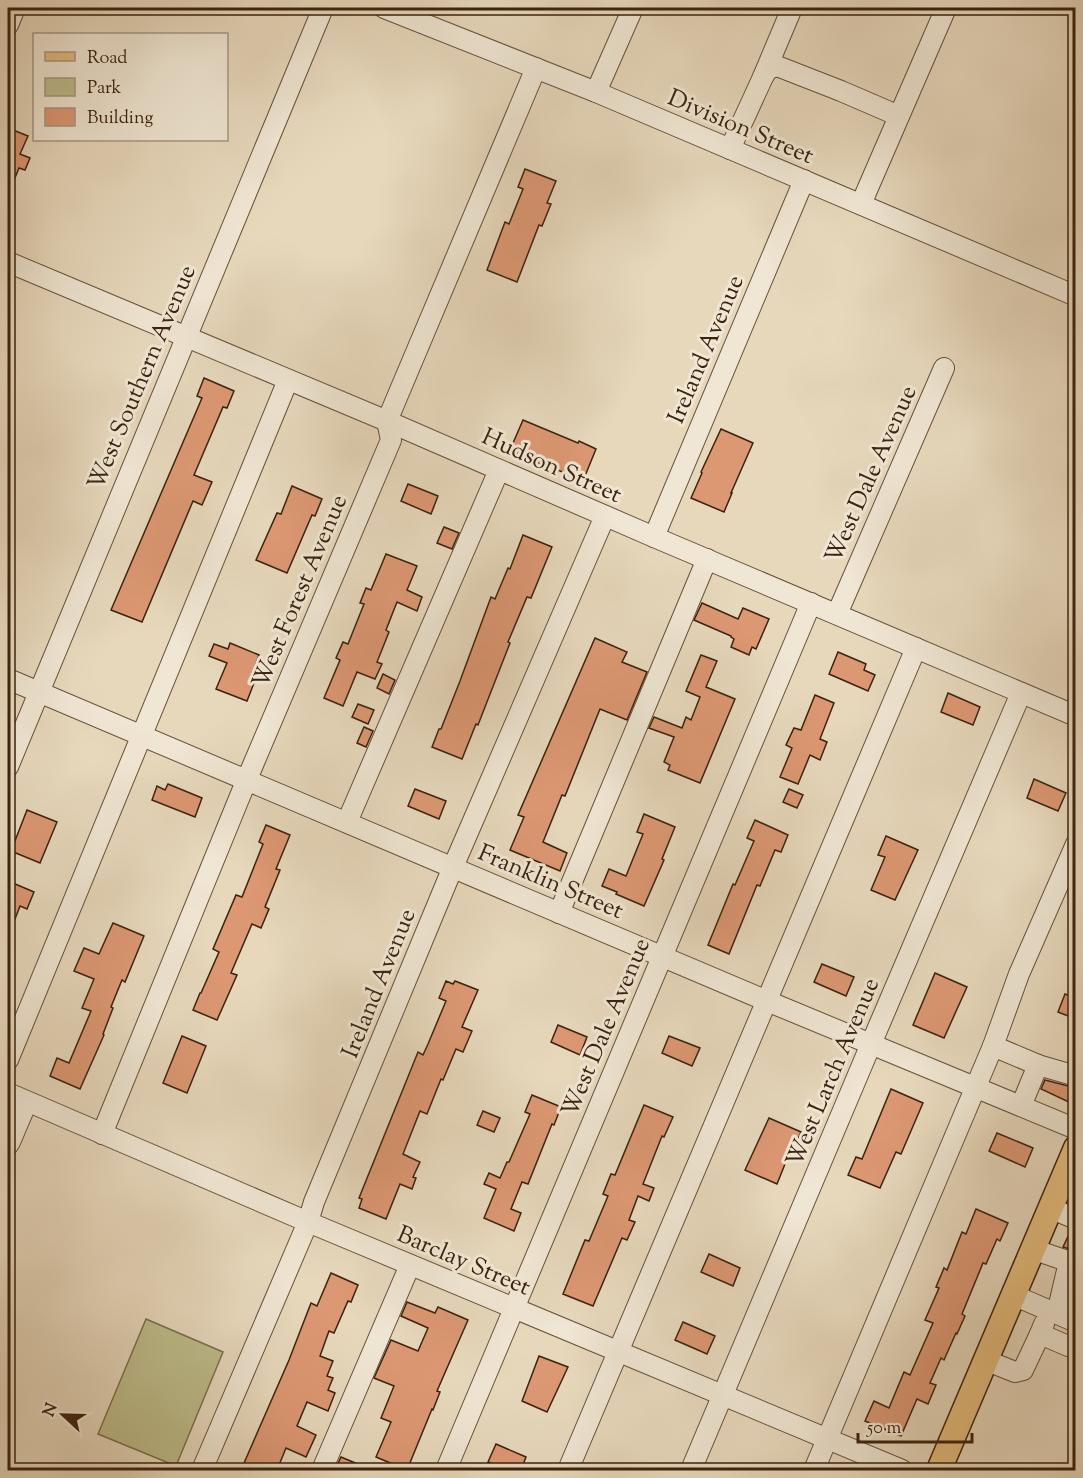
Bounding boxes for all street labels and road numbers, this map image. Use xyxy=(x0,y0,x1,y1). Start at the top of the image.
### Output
street label: Division Street xyxy=(662,82,818,174)
street label: West Southern Avenue xyxy=(80,260,206,495)
street label: Ireland Avenue xyxy=(660,270,753,429)
street label: West Dale Avenue xyxy=(817,381,926,569)
street label: Hudson Street xyxy=(476,421,627,513)
street label: West Forest Avenue xyxy=(245,490,357,694)
street label: Franklin Street xyxy=(472,837,628,929)
street label: Ireland Avenue xyxy=(334,904,425,1064)
street label: West Dale Avenue xyxy=(554,933,660,1122)
street label: West Larch Avenue xyxy=(779,973,889,1173)
street label: Barclay Street xyxy=(391,1218,535,1305)

